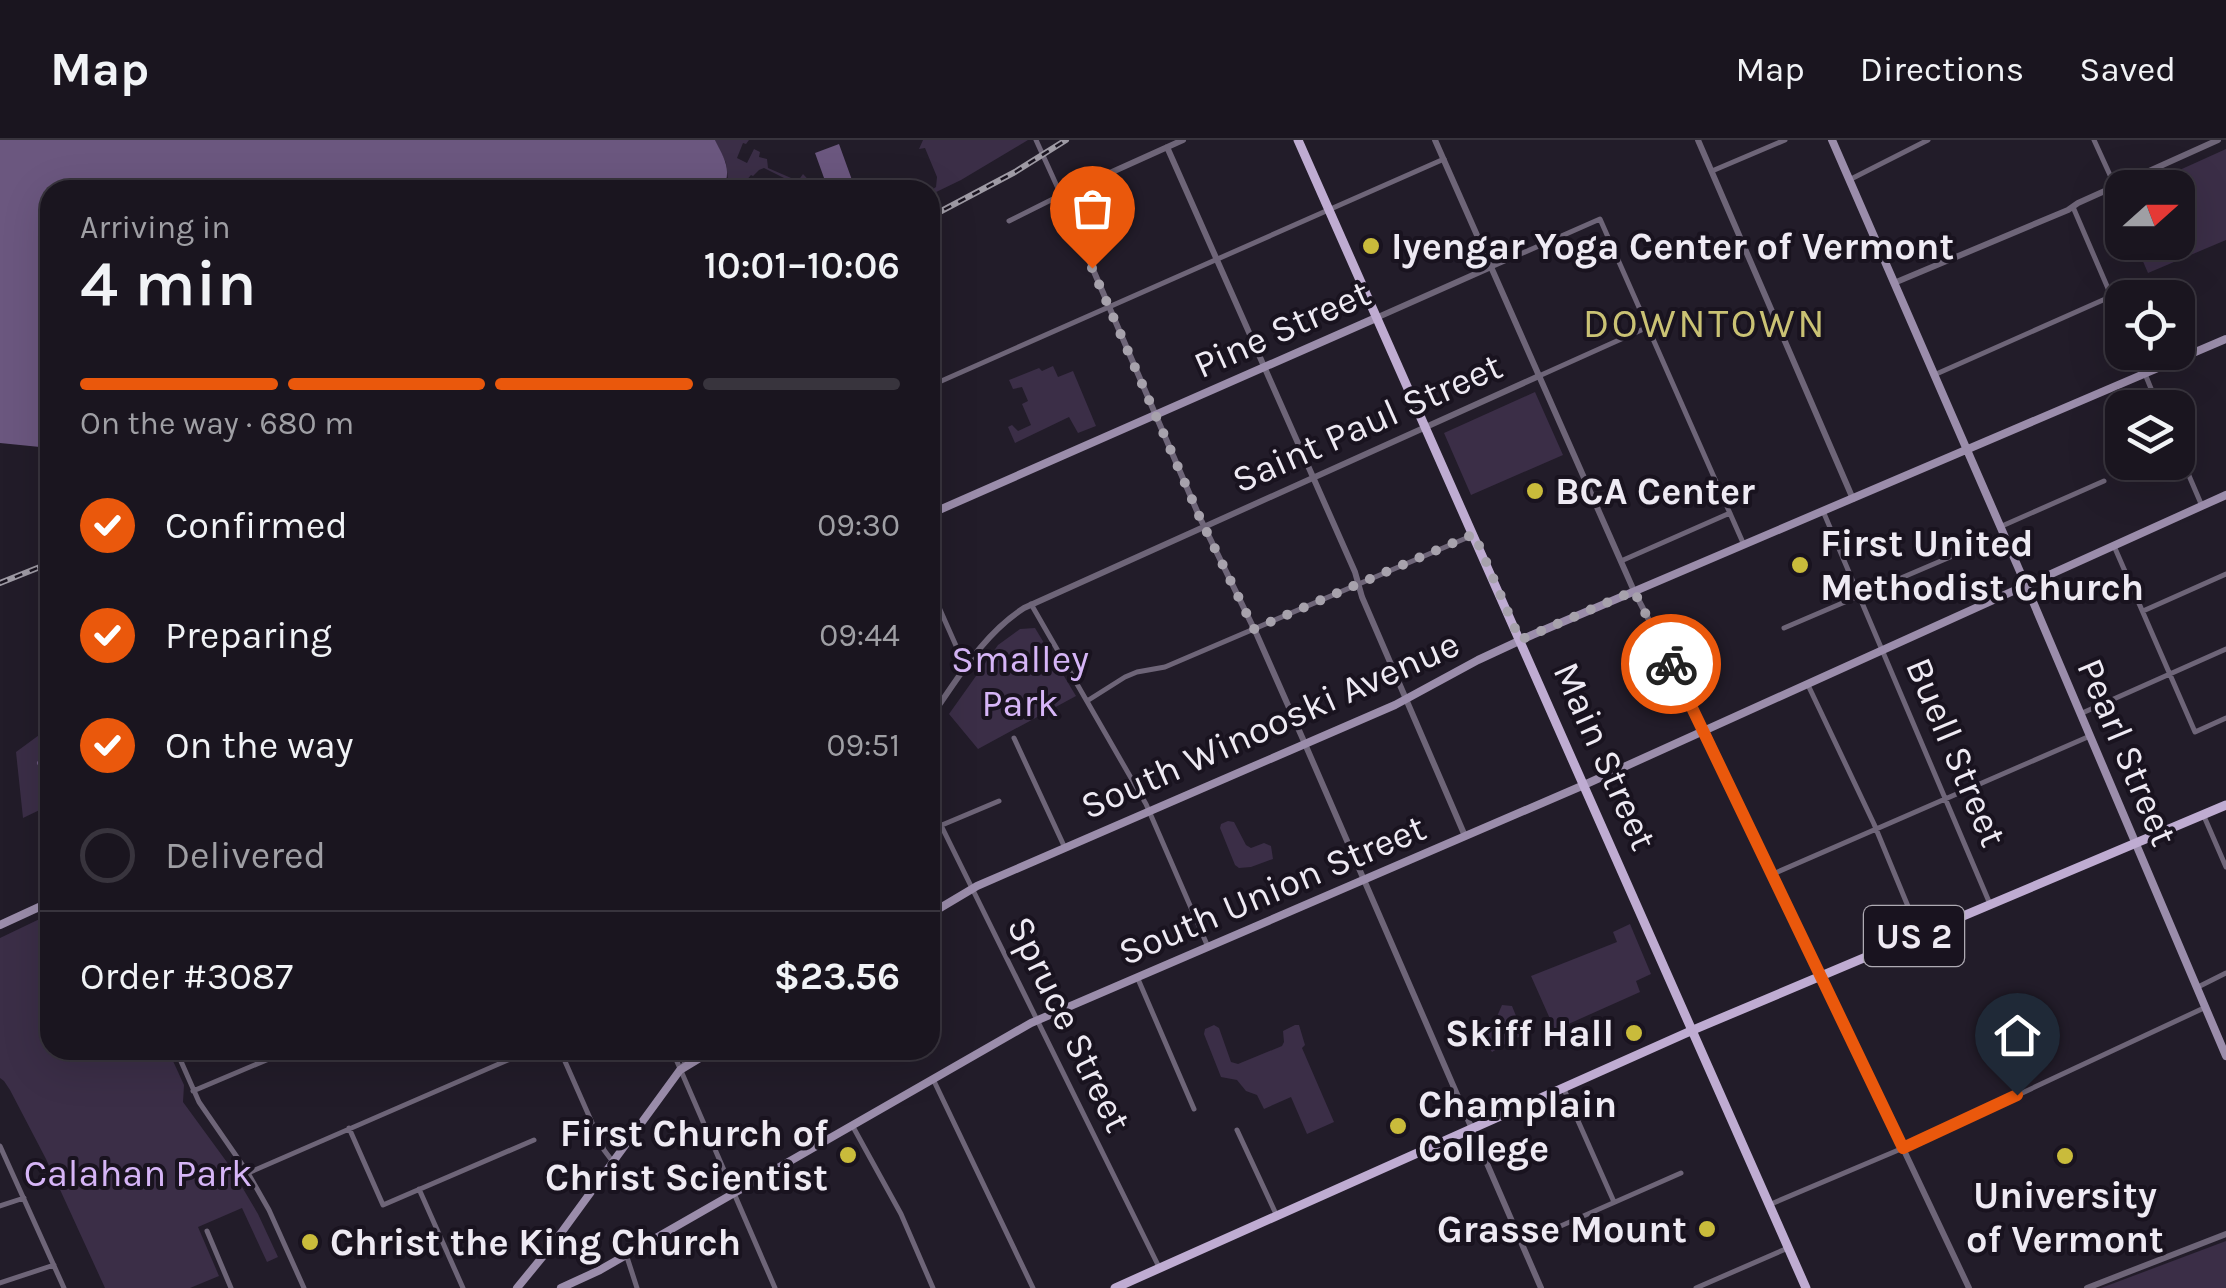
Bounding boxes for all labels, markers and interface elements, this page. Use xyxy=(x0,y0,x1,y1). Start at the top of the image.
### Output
text: Map xyxy=(50,41,149,97)
text: Map xyxy=(1735,49,1805,90)
text: Directions xyxy=(1860,49,2024,90)
text: Saved xyxy=(2079,49,2176,90)
pin xyxy=(1050,166,1135,269)
north arrow xyxy=(2105,170,2195,260)
map controls xyxy=(2105,170,2195,480)
icon: bag xyxy=(1065,181,1120,236)
text: Arriving in xyxy=(80,209,231,246)
place label: Iyengar Yoga Center of Vermont xyxy=(1391,224,1954,269)
marker: Iyengar Yoga Center of Vermont xyxy=(1360,235,1382,257)
text: 10:01–10:06 xyxy=(704,243,900,288)
text: 4 min xyxy=(80,245,257,321)
street label: Pine Street xyxy=(1187,270,1377,388)
button: locate xyxy=(2105,280,2195,370)
district label: DOWNTOWN xyxy=(1583,300,1827,347)
street label: Saint Paul Street xyxy=(1225,343,1509,503)
button: layers xyxy=(2105,390,2195,480)
text: On the way · 680 m xyxy=(80,405,354,442)
place label: BCA Center xyxy=(1555,469,1755,514)
marker: BCA Center xyxy=(1524,480,1546,502)
icon: check xyxy=(80,498,135,553)
text: Confirmed xyxy=(165,503,348,548)
text: 09:30 xyxy=(817,507,900,544)
place label: First United Methodist Church xyxy=(1820,521,2144,610)
marker: First United Methodist Church xyxy=(1789,554,1811,576)
icon: check xyxy=(80,608,135,663)
text: Preparing xyxy=(165,613,332,658)
courier xyxy=(1621,614,1721,714)
text: 09:44 xyxy=(819,617,900,654)
street label: South Winooski Avenue xyxy=(1074,621,1466,829)
park label: Smalley Park xyxy=(951,637,1089,726)
icon: bike xyxy=(1644,637,1699,692)
street label: Buell Street xyxy=(1896,651,2016,853)
street label: Pearl Street xyxy=(2067,652,2187,852)
street label: Main Street xyxy=(1544,655,1666,857)
icon: check xyxy=(80,718,135,773)
text: On the way xyxy=(165,723,353,768)
text: 09:51 xyxy=(826,727,900,764)
street label: South Union Street xyxy=(1112,805,1432,975)
text: Delivered xyxy=(165,833,326,878)
road number: US 2 xyxy=(1864,906,1964,966)
street label: Spruce Street xyxy=(997,909,1141,1139)
text: Order #3087 xyxy=(80,954,293,999)
text: $23.56 xyxy=(774,954,900,999)
pin xyxy=(1975,993,2060,1096)
icon: home xyxy=(1990,1008,2045,1063)
place label: Skiff Hall xyxy=(1445,1011,1614,1056)
marker: Skiff Hall xyxy=(1623,1022,1645,1044)
place label: Champlain College xyxy=(1418,1082,1617,1171)
place label: First Church of Christ Scientist xyxy=(545,1111,829,1200)
marker: Champlain College xyxy=(1387,1115,1409,1137)
marker: First Church of Christ Scientist xyxy=(837,1144,859,1166)
marker: University of Vermont xyxy=(2054,1145,2076,1167)
park label: Calahan Park xyxy=(24,1151,252,1196)
place label: University of Vermont xyxy=(1966,1173,2164,1262)
place label: Grasse Mount xyxy=(1437,1207,1687,1252)
marker: Grasse Mount xyxy=(1696,1218,1718,1240)
place label: Christ the King Church xyxy=(330,1220,741,1265)
marker: Christ the King Church xyxy=(299,1231,321,1253)

